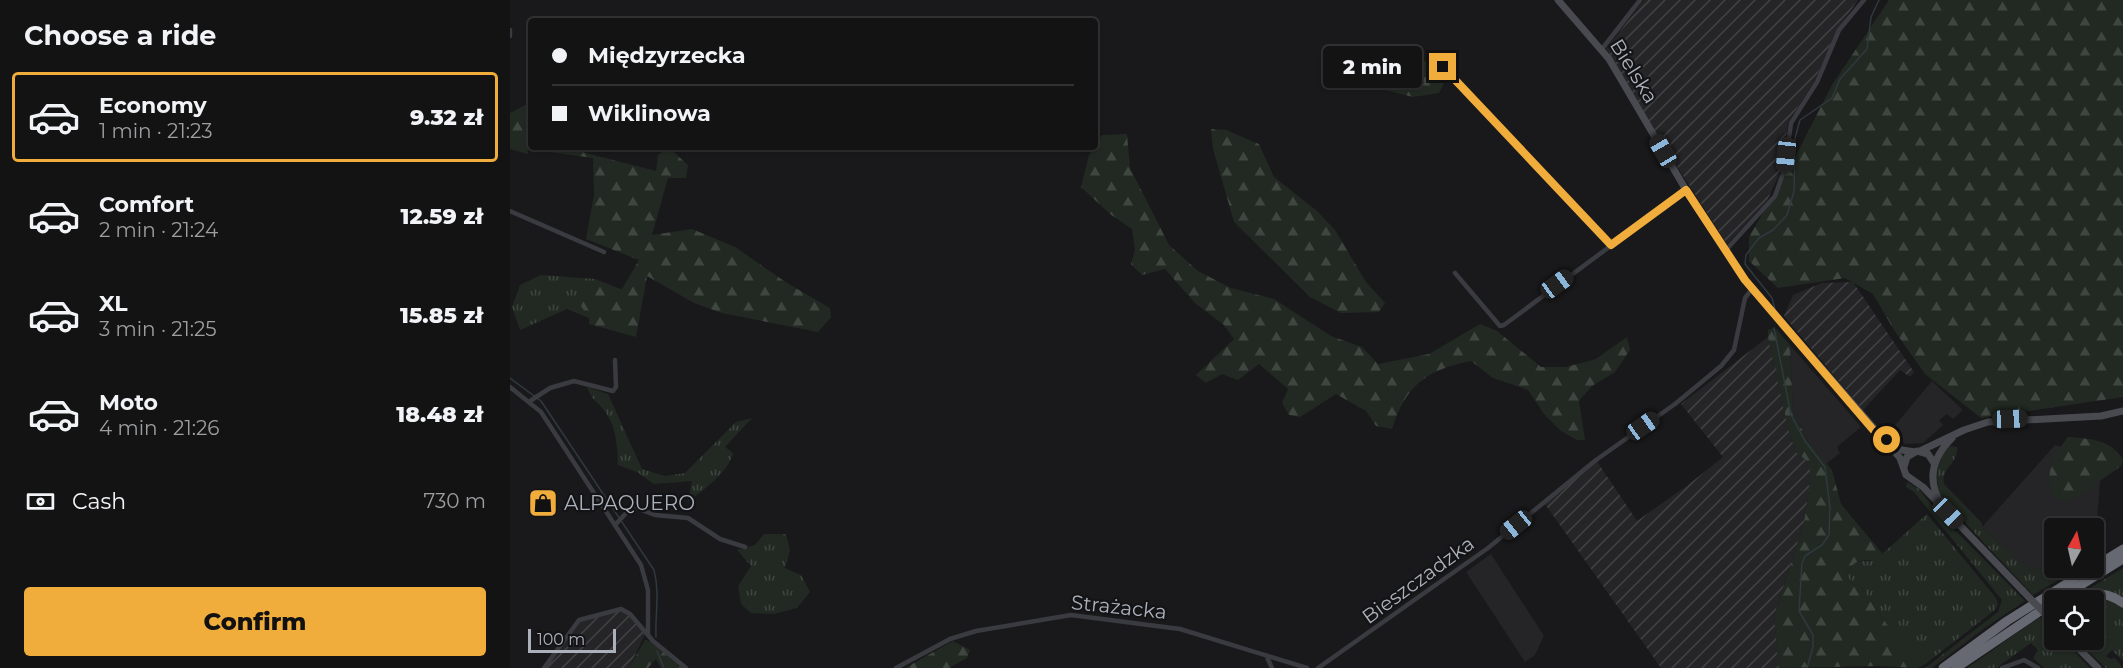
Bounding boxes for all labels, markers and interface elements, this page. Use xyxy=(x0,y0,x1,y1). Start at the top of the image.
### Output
text: Choose a ride xyxy=(24,19,216,52)
street label: Bielska xyxy=(1605,34,1663,108)
text: Międzyrzecka xyxy=(588,42,746,69)
callout: 2 min xyxy=(1323,46,1422,88)
route end xyxy=(1429,53,1456,80)
text: 2 min xyxy=(1343,55,1402,79)
icon: car xyxy=(27,90,81,144)
text: Economy xyxy=(99,92,207,119)
text: Wiklinowa xyxy=(588,100,711,127)
text: 9.32 zł xyxy=(410,104,483,131)
text: 1 min · 21:23 xyxy=(99,119,213,143)
car xyxy=(1646,131,1680,171)
car xyxy=(1775,136,1797,174)
icon: car xyxy=(27,189,81,243)
text: Comfort xyxy=(99,191,194,218)
text: 12.59 zł xyxy=(401,203,483,230)
text: 2 min · 21:24 xyxy=(99,218,218,242)
car xyxy=(1537,266,1577,302)
icon: car xyxy=(27,288,81,342)
text: XL xyxy=(99,290,128,317)
text: 15.85 zł xyxy=(400,302,483,329)
text: 3 min · 21:25 xyxy=(99,317,217,341)
icon: car xyxy=(27,387,81,441)
text: Moto xyxy=(99,389,158,416)
text: 18.48 zł xyxy=(396,401,483,428)
car xyxy=(1623,408,1663,444)
car xyxy=(1992,409,2028,429)
text: 4 min · 21:26 xyxy=(99,416,219,440)
route start xyxy=(1873,426,1900,453)
icon: cash xyxy=(24,485,57,518)
shop icon: ALPAQUERO xyxy=(527,487,559,519)
text: Cash xyxy=(72,488,126,515)
text: 730 m xyxy=(423,489,486,513)
place label: ALPAQUERO xyxy=(564,491,695,515)
car xyxy=(1929,494,1967,532)
car xyxy=(1496,507,1536,543)
north arrow xyxy=(2044,518,2104,578)
map controls xyxy=(2044,518,2104,650)
street label: Bieszczadzka xyxy=(1357,531,1479,629)
button: Confirm xyxy=(24,587,486,656)
street label: Strażacka xyxy=(1070,590,1168,624)
button: locate xyxy=(2044,590,2104,650)
scale bar xyxy=(528,626,616,654)
text: 100 m xyxy=(537,630,585,649)

